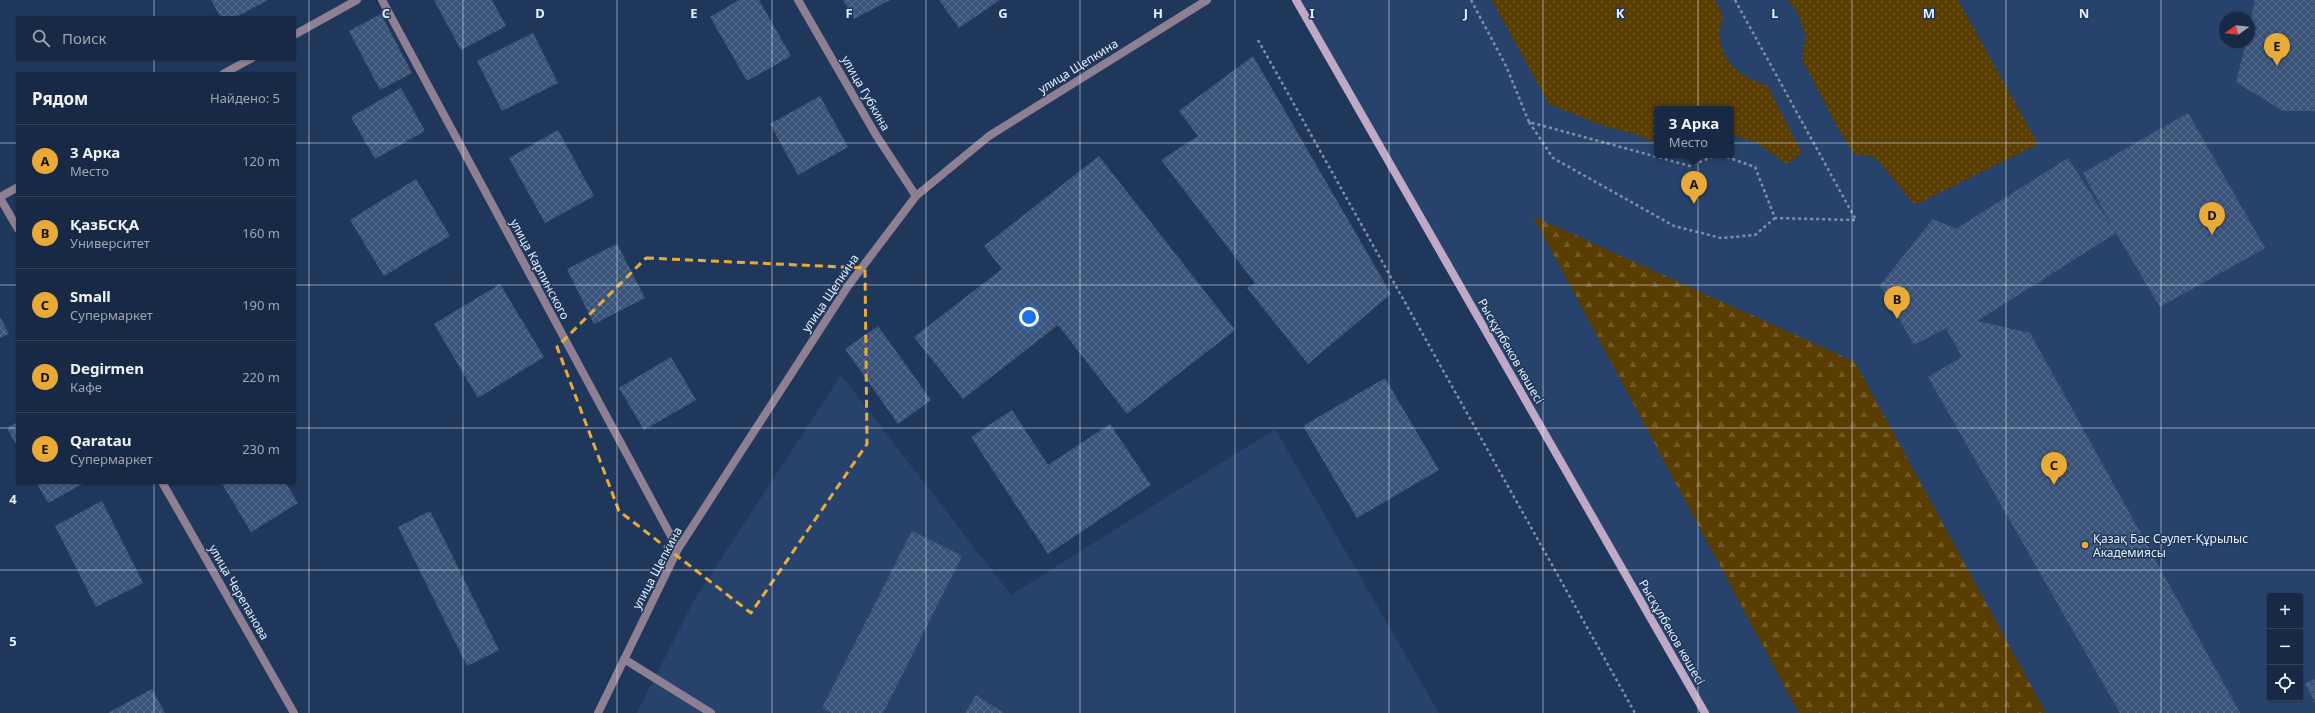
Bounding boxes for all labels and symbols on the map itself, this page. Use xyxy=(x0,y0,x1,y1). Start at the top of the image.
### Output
text: C xyxy=(382,4,390,22)
text: D xyxy=(535,4,545,22)
text: E xyxy=(690,4,698,22)
text: F xyxy=(845,4,853,22)
text: G xyxy=(998,4,1008,22)
text: H xyxy=(1153,4,1163,22)
text: I xyxy=(1309,4,1315,22)
text: J xyxy=(1463,4,1468,22)
text: K xyxy=(1616,4,1625,22)
text: L xyxy=(1771,4,1779,22)
text: M xyxy=(1923,4,1935,22)
text: N xyxy=(2079,4,2089,22)
north arrow xyxy=(2219,12,2255,48)
pin: E xyxy=(2264,33,2290,66)
street label: улица Щепкина xyxy=(1035,35,1121,97)
street label: улица Губкина xyxy=(838,52,894,134)
pin: A xyxy=(1681,171,1707,204)
pin: D xyxy=(2199,202,2225,235)
street label: улица Карпинского xyxy=(506,216,574,322)
street label: улица Щепкина xyxy=(797,250,863,336)
pin: B xyxy=(1884,286,1910,319)
street label: Рысқұлбеков көшесі xyxy=(1474,295,1548,407)
your location xyxy=(1019,307,1039,327)
pin: C xyxy=(2041,452,2067,485)
text: 4 xyxy=(9,490,17,508)
street label: улица Щепкина xyxy=(628,524,686,612)
place label: Қазақ Бас Сәулет-Құрылыс Академиясы xyxy=(2093,530,2248,561)
marker: Қазақ Бас Сәулет-Құрылыс Академиясы xyxy=(2080,540,2090,550)
street label: улица Черепанова xyxy=(205,541,273,643)
street label: Рысқұлбеков көшесі xyxy=(1635,576,1709,688)
text: 5 xyxy=(9,632,17,650)

